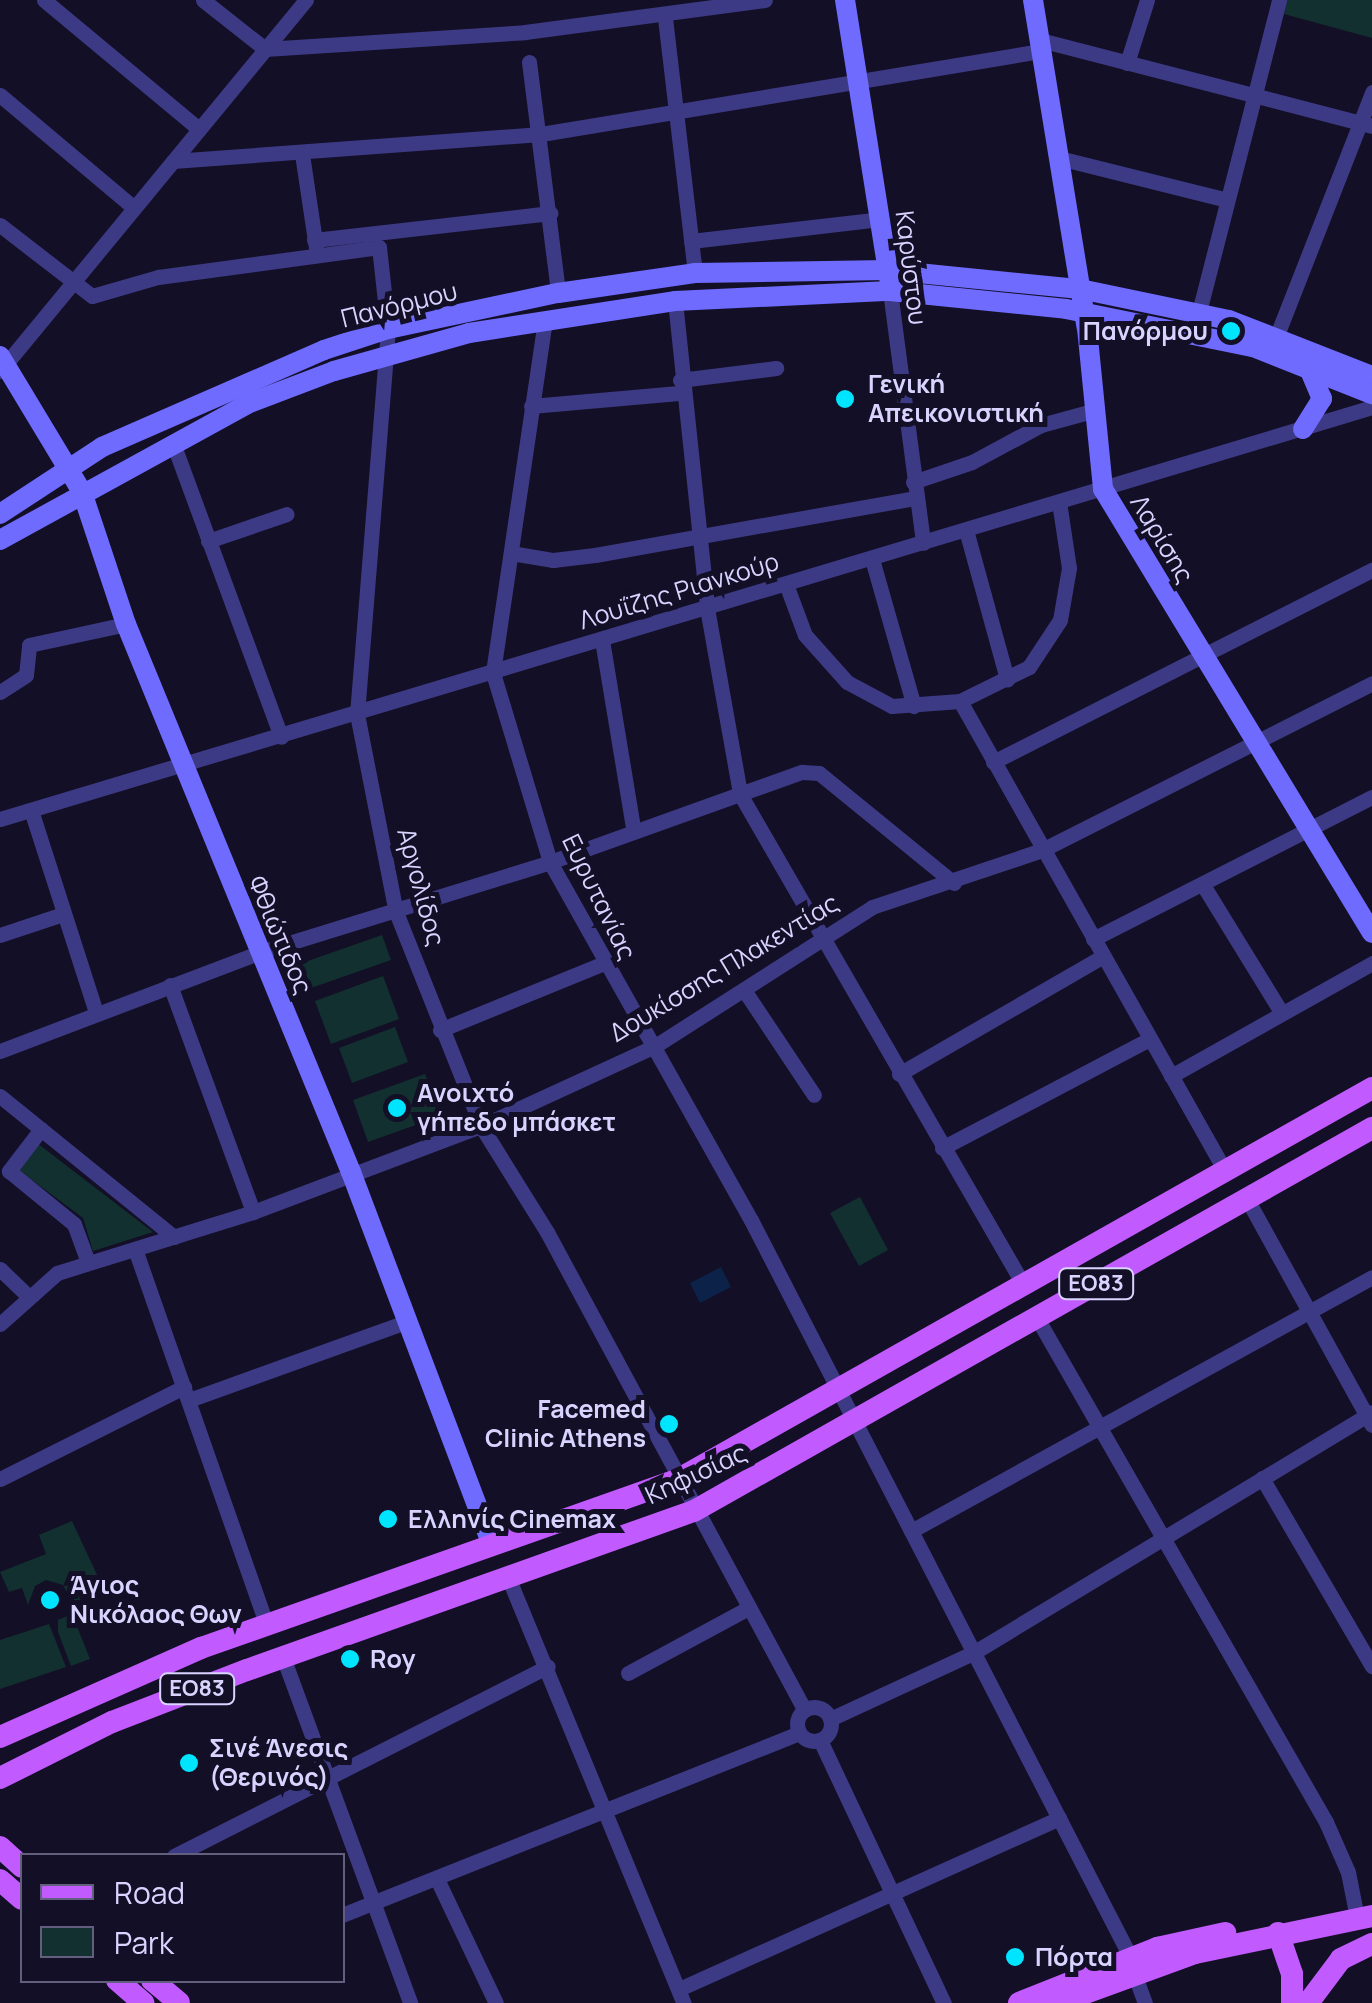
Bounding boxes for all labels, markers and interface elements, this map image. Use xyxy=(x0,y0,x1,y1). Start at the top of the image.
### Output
street label: Καρύστου xyxy=(889,209,933,327)
street label: Πανόρμου xyxy=(338,276,460,334)
place label: Πανόρμου xyxy=(1083,316,1208,346)
marker: Πανόρμου xyxy=(1218,318,1244,344)
place label: Γενική Απεικονιστική xyxy=(868,370,1044,429)
marker: Γενική Απεικονιστική xyxy=(832,386,858,412)
street label: Λαρίσης xyxy=(1124,490,1200,588)
street label: Λουΐζης Ριανκούρ xyxy=(576,546,782,636)
street label: Αργολίδος xyxy=(391,825,451,949)
street label: Ευρυτανίας xyxy=(556,829,642,965)
street label: Φθιώτιδος xyxy=(242,871,318,999)
street label: Δουκίσσης Πλακεντίας xyxy=(604,888,844,1048)
place label: Ανοιχτό γήπεδο μπάσκετ xyxy=(417,1079,616,1138)
marker: Ανοιχτό γήπεδο μπάσκετ xyxy=(386,1097,408,1119)
road number: ΕΟ83 xyxy=(1056,1267,1136,1301)
place label: Facemed Clinic Athens xyxy=(485,1395,646,1454)
marker: Facemed Clinic Athens xyxy=(656,1411,682,1437)
street label: Κηφισίας xyxy=(641,1437,751,1511)
place label: Ελληνίς Cinemax xyxy=(408,1504,616,1534)
marker: Ελληνίς Cinemax xyxy=(377,1508,399,1530)
place label: Άγιος Νικόλαος Θων xyxy=(70,1571,242,1630)
marker: Άγιος Νικόλαος Θων xyxy=(39,1589,61,1611)
place label: Roy xyxy=(370,1644,415,1674)
marker: Roy xyxy=(339,1648,361,1670)
road number: ΕΟ83 xyxy=(157,1672,237,1706)
place label: Σινέ Άνεσις (Θερινός) xyxy=(209,1734,348,1793)
marker: Σινέ Άνεσις (Θερινός) xyxy=(178,1752,200,1774)
legend xyxy=(20,1853,345,1983)
text: Road xyxy=(114,1872,185,1913)
text: Park xyxy=(114,1922,174,1963)
place label: Πόρτα xyxy=(1035,1942,1113,1972)
marker: Πόρτα xyxy=(1004,1946,1026,1968)

